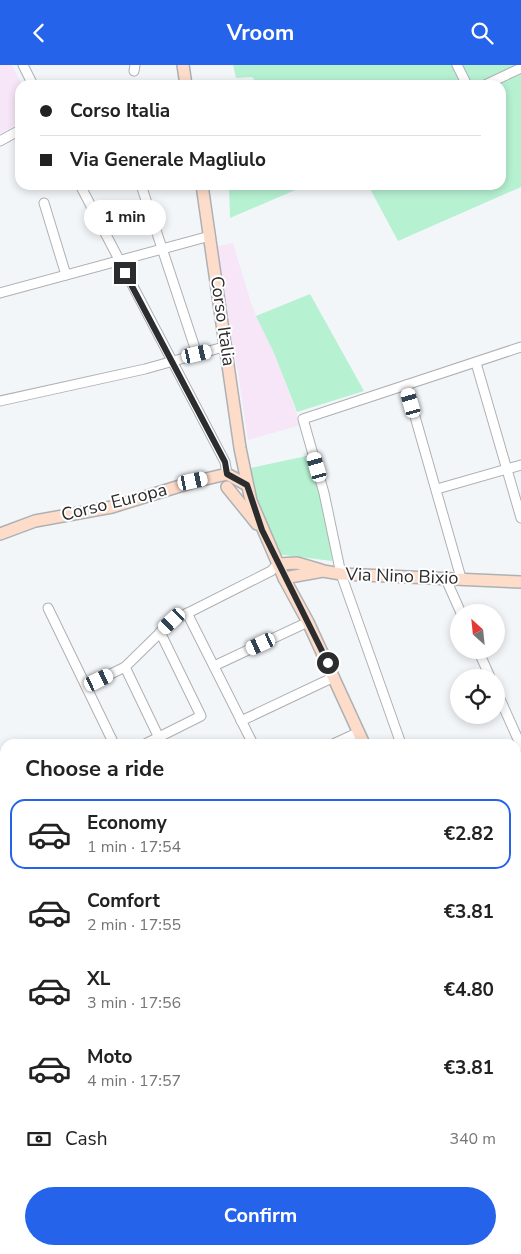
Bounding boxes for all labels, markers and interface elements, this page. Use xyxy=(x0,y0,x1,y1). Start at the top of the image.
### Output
text: Vroom xyxy=(227,18,294,48)
icon: back xyxy=(25,19,53,47)
icon: search xyxy=(468,19,496,47)
text: Corso Italia xyxy=(70,98,170,124)
text: Via Generale Magliulo xyxy=(70,147,266,173)
callout: 1 min xyxy=(84,201,166,235)
text: 1 min xyxy=(104,206,146,228)
route end xyxy=(114,262,136,284)
street label: Corso Italia xyxy=(205,274,241,368)
car xyxy=(180,343,213,365)
car xyxy=(399,387,422,419)
car xyxy=(305,451,328,483)
car xyxy=(176,471,209,491)
street label: Corso Europa xyxy=(59,477,169,527)
street label: Via Nino Bixio xyxy=(344,562,459,590)
north arrow xyxy=(450,604,505,659)
map controls xyxy=(450,604,505,724)
car xyxy=(155,605,188,637)
car xyxy=(244,631,277,657)
route start xyxy=(317,652,339,674)
car xyxy=(82,667,115,693)
button: locate xyxy=(450,669,505,724)
text: Choose a ride xyxy=(25,754,164,784)
text: Economy xyxy=(87,810,167,836)
icon: car xyxy=(27,812,72,857)
text: €2.82 xyxy=(444,821,494,847)
text: 1 min · 17:54 xyxy=(87,836,181,858)
text: Comfort xyxy=(87,888,160,914)
icon: car xyxy=(27,890,72,935)
text: €3.81 xyxy=(444,899,494,925)
text: 2 min · 17:55 xyxy=(87,914,181,936)
text: XL xyxy=(87,966,110,992)
icon: car xyxy=(27,968,72,1013)
text: €4.80 xyxy=(444,977,494,1003)
text: 3 min · 17:56 xyxy=(87,992,181,1014)
text: Moto xyxy=(87,1044,133,1070)
icon: car xyxy=(27,1046,72,1091)
text: €3.81 xyxy=(444,1055,494,1081)
text: 4 min · 17:57 xyxy=(87,1070,181,1092)
icon: cash xyxy=(25,1125,53,1153)
text: Cash xyxy=(65,1126,107,1152)
text: 340 m xyxy=(449,1128,496,1150)
button: Confirm xyxy=(25,1187,496,1245)

